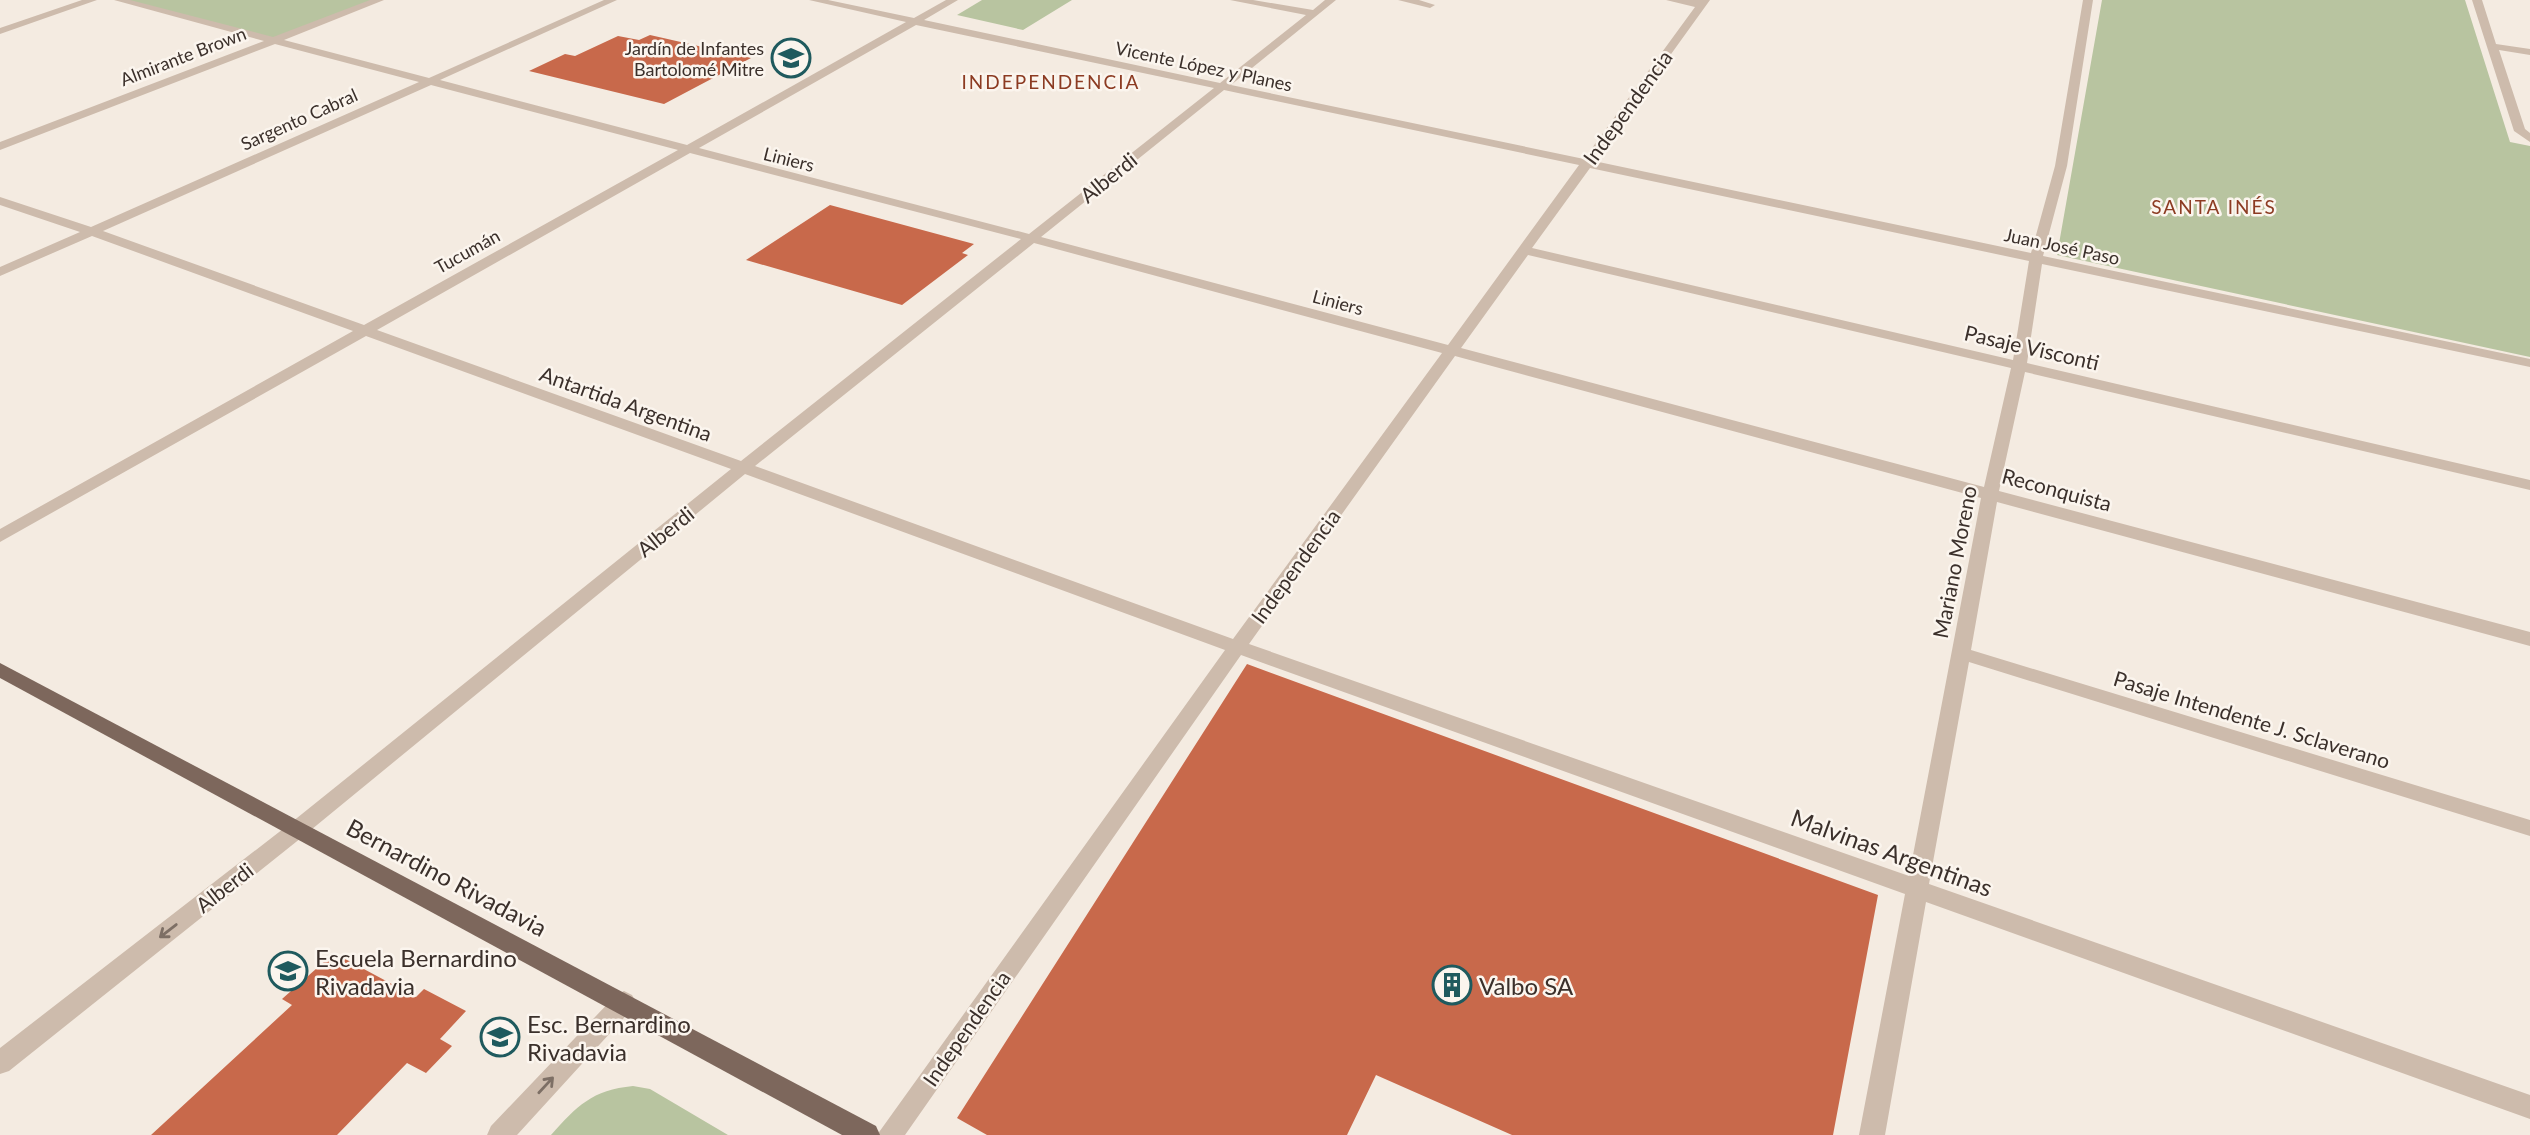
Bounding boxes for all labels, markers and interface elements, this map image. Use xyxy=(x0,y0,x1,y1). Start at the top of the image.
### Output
street label: Almirante Brown xyxy=(117,22,249,90)
street label: Vicente López y Planes xyxy=(1114,36,1295,96)
place label: Jardín de Infantes Bartolomé Mitre xyxy=(625,37,764,80)
school or university icon: Jardín de Infantes Bartolomé Mitre xyxy=(770,37,812,79)
street label: Independencia xyxy=(1577,45,1677,169)
district label: INDEPENDENCIA xyxy=(962,70,1140,93)
street label: Sargento Cabral xyxy=(237,83,361,155)
street label: Liniers xyxy=(761,142,817,176)
street label: Alberdi xyxy=(1074,147,1142,207)
district label: SANTA INÉS xyxy=(2151,195,2277,218)
street label: Juan José Paso xyxy=(2002,223,2122,269)
street label: Tucumán xyxy=(431,224,503,278)
street label: Liniers xyxy=(1310,285,1366,319)
street label: Pasaje Visconti xyxy=(1962,319,2102,375)
street label: Antartida Argentina xyxy=(537,360,715,446)
street label: Reconquista xyxy=(1999,462,2115,516)
street label: Mariano Moreno xyxy=(1927,484,1981,640)
street label: Alberdi xyxy=(631,501,699,561)
street label: Independencia xyxy=(1245,504,1345,628)
street label: Pasaje Intendente J. Sclaverano xyxy=(2111,665,2393,773)
street label: Malvinas Argentinas xyxy=(1787,802,1997,902)
street label: Bernardino Rivadavia xyxy=(342,812,552,942)
street label: Alberdi xyxy=(190,857,258,917)
one-way arrow xyxy=(160,923,178,938)
place label: Escuela Bernardino Rivadavia xyxy=(315,943,517,1000)
school or university icon: Escuela Bernardino Rivadavia xyxy=(267,950,309,992)
building icon: Valbo SA xyxy=(1431,964,1473,1006)
street label: Independencia xyxy=(917,966,1015,1090)
place label: Valbo SA xyxy=(1479,971,1574,1000)
place label: Esc. Bernardino Rivadavia xyxy=(527,1009,691,1066)
school or university icon: Esc. Bernardino Rivadavia xyxy=(479,1016,521,1058)
one-way arrow xyxy=(538,1077,555,1094)

